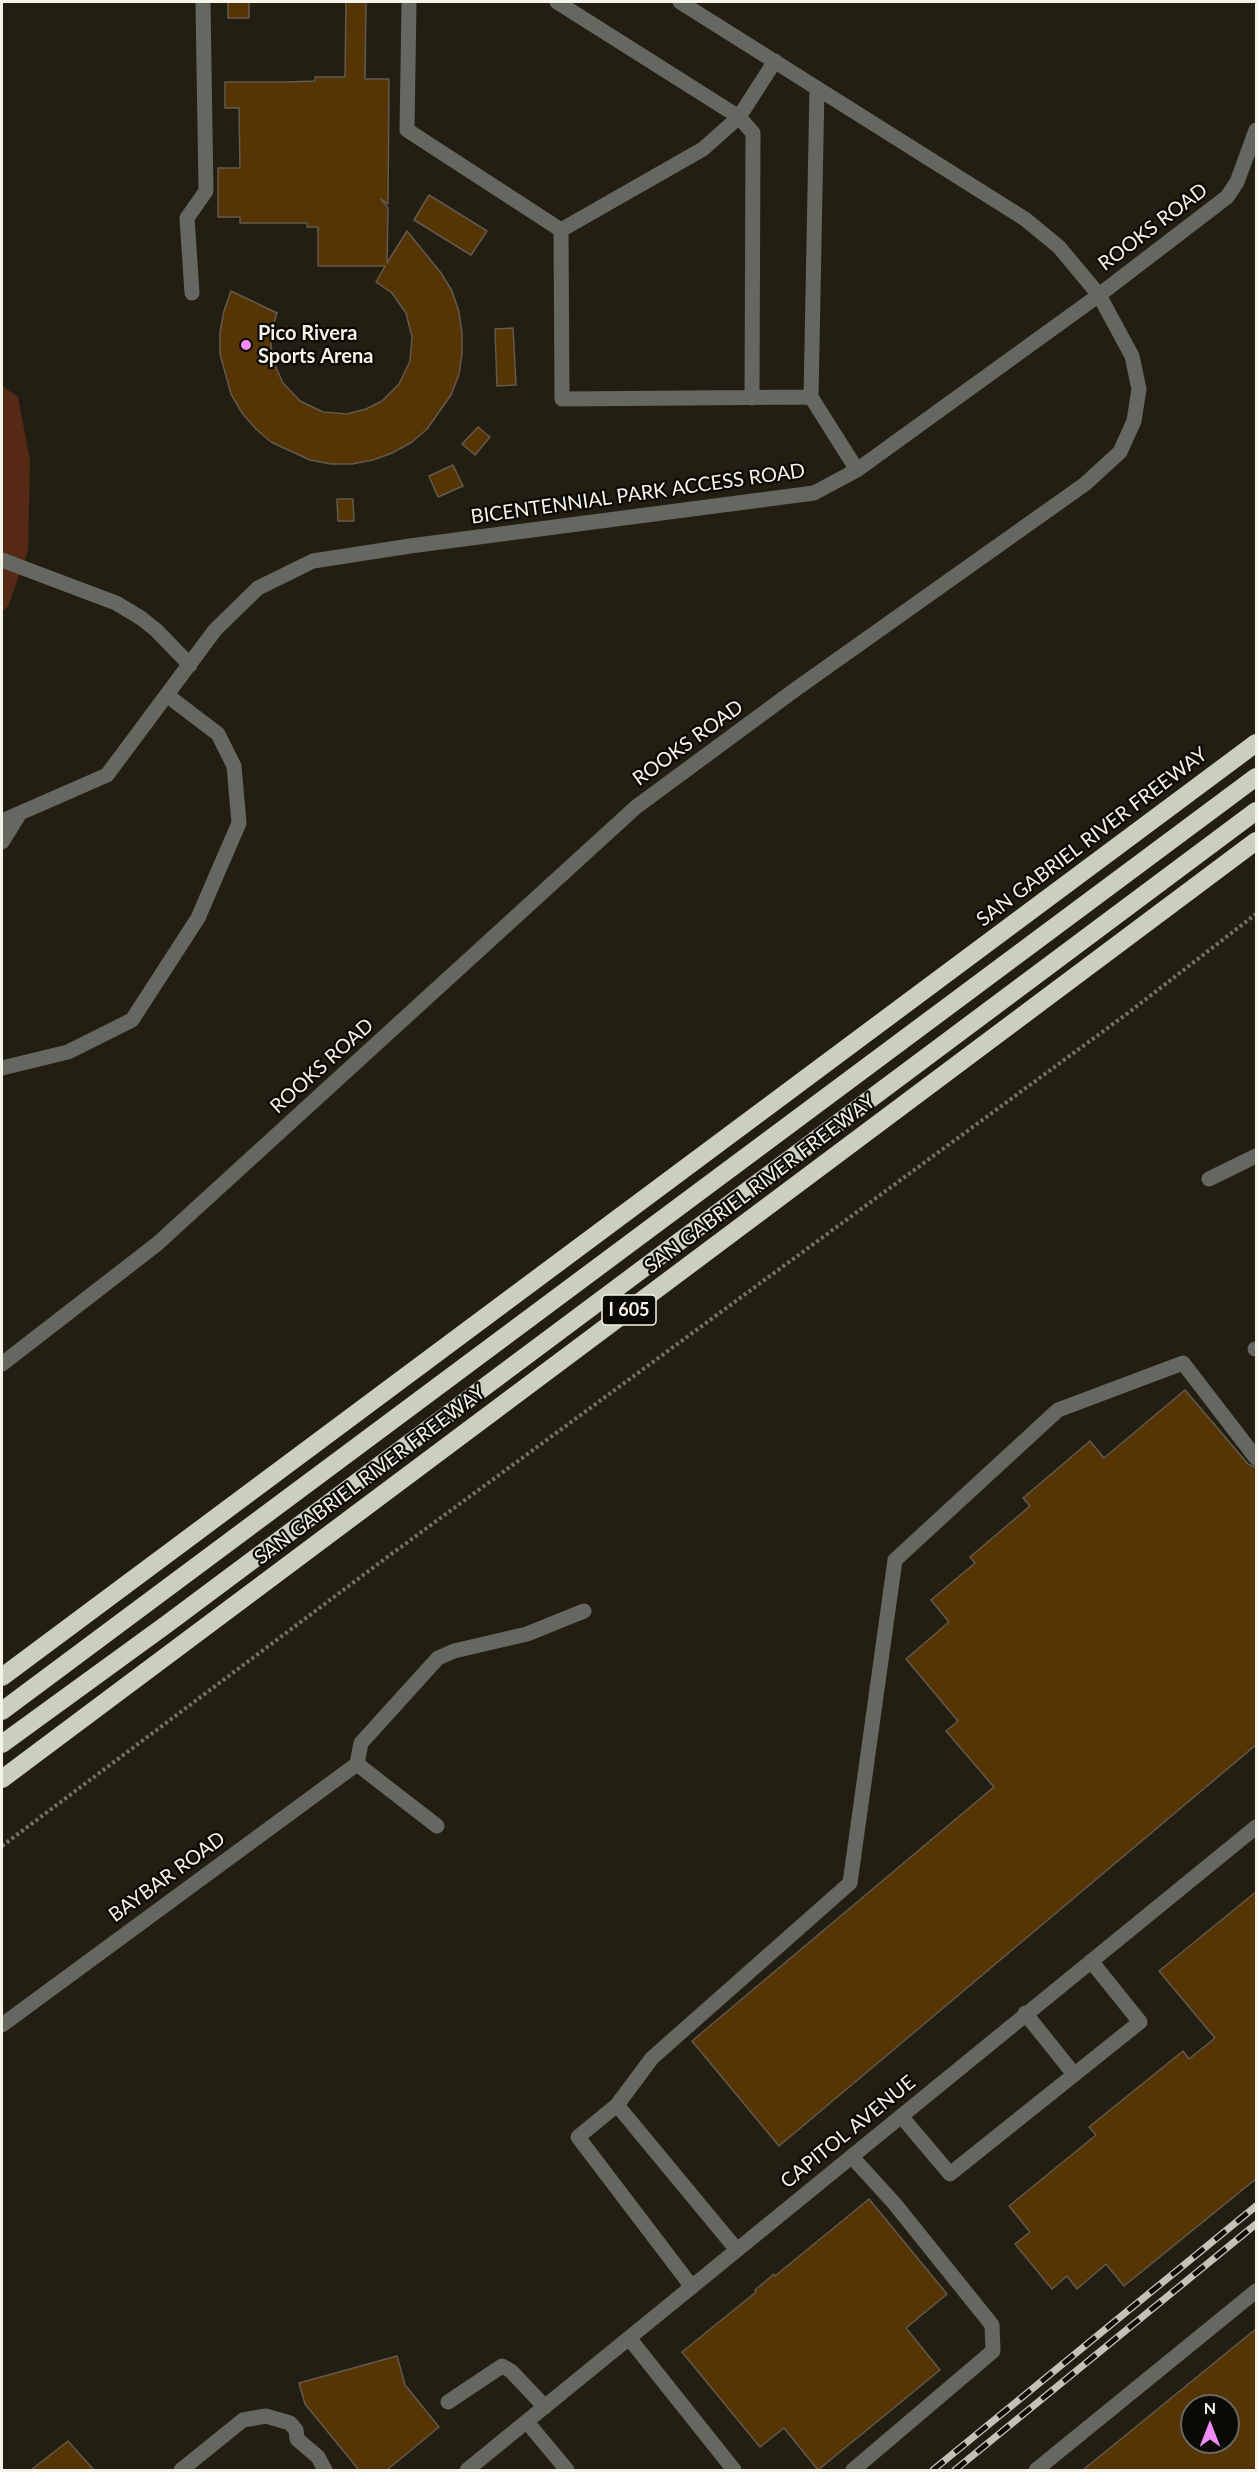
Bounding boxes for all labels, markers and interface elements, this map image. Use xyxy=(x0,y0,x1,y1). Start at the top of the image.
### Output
street label: ROOKS ROAD xyxy=(1094,178,1212,276)
place label: Pico Rivera Sports Arena xyxy=(258,322,373,369)
marker: Pico Rivera Sports Arena xyxy=(239,338,253,352)
street label: BICENTENNIAL PARK ACCESS ROAD xyxy=(469,459,807,529)
street label: ROOKS ROAD xyxy=(628,695,748,791)
street label: SAN GABRIEL RIVER FREEWAY xyxy=(972,742,1212,932)
street label: ROOKS ROAD xyxy=(266,1013,378,1119)
street label: SAN GABRIEL RIVER FREEWAY xyxy=(640,1089,880,1279)
road number: I 605 xyxy=(602,1295,656,1325)
street label: SAN GABRIEL RIVER FREEWAY xyxy=(250,1380,490,1570)
street label: BAYBAR ROAD xyxy=(104,1827,230,1927)
street label: CAPITOL AVENUE xyxy=(776,2070,920,2194)
north arrow xyxy=(1180,2394,1240,2454)
text: N xyxy=(1204,2398,1216,2417)

